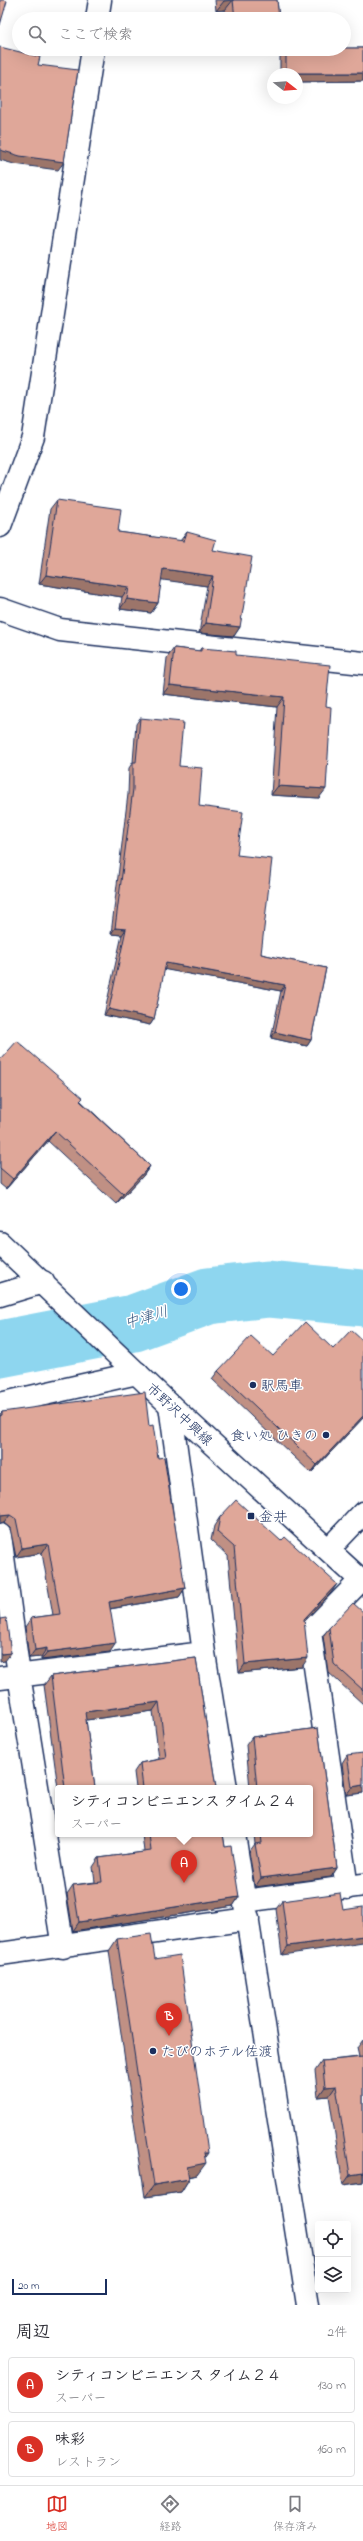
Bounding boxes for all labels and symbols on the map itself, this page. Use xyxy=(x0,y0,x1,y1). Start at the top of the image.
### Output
north arrow xyxy=(267,68,303,104)
your location xyxy=(171,1279,191,1299)
water label: 中津川 xyxy=(122,1301,171,1335)
place label: 駅馬車 xyxy=(261,1376,303,1397)
street label: 市野沢中興線 xyxy=(141,1379,217,1451)
marker: 駅馬車 xyxy=(248,1380,258,1390)
place label: 食い処 ひきの xyxy=(231,1426,318,1447)
marker: 食い処 ひきの xyxy=(321,1430,331,1440)
place label: 金井 xyxy=(259,1507,287,1528)
marker: 金井 xyxy=(246,1511,256,1521)
pin: A xyxy=(171,1850,197,1883)
pin: B xyxy=(156,2003,182,2036)
place label: たびのホテル佐渡 xyxy=(161,2042,272,2063)
marker: たびのホテル佐渡 xyxy=(148,2046,158,2056)
scale bar xyxy=(12,2277,107,2296)

